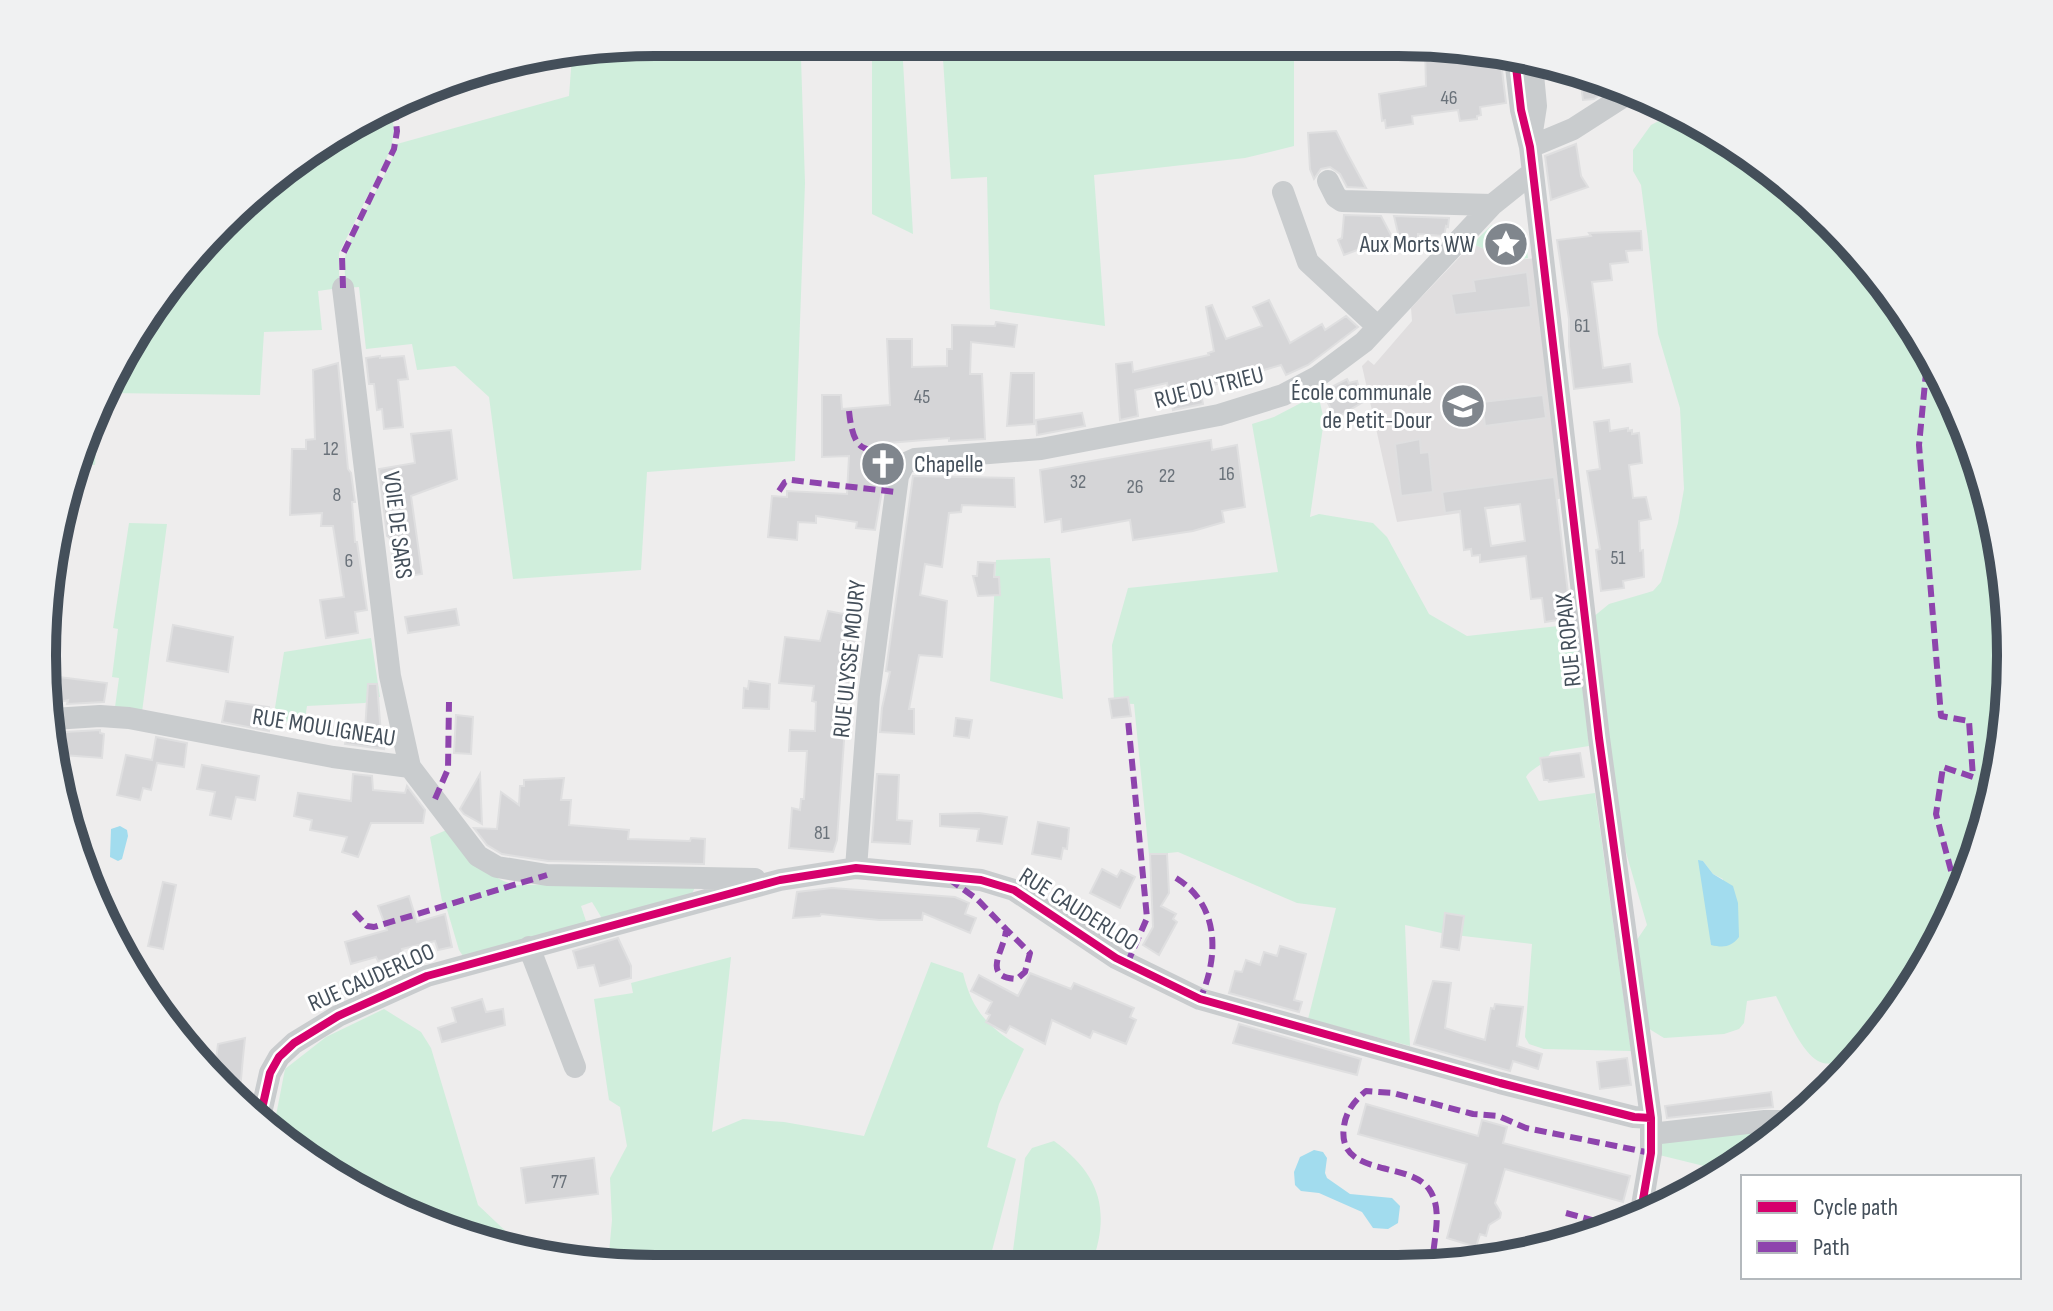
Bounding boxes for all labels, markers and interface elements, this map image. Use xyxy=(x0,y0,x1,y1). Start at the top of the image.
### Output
house number: 46 xyxy=(1440,86,1458,110)
place icon: Aux Morts WW xyxy=(1482,220,1530,268)
place label: Aux Morts WW xyxy=(1359,230,1475,259)
house number: 61 xyxy=(1574,314,1590,338)
street label: RUE DU TRIEU xyxy=(1152,360,1267,415)
place label: École communale de Petit-Dour xyxy=(1291,378,1432,435)
school or university icon: École communale de Petit-Dour xyxy=(1439,382,1487,430)
house number: 45 xyxy=(914,385,930,409)
house number: 12 xyxy=(323,437,339,461)
church icon: Chapelle xyxy=(859,440,907,488)
place label: Chapelle xyxy=(914,450,983,479)
house number: 16 xyxy=(1219,462,1235,486)
house number: 22 xyxy=(1159,464,1175,488)
street label: VOIE DE SARS xyxy=(377,469,419,581)
house number: 32 xyxy=(1070,470,1086,494)
house number: 26 xyxy=(1127,475,1144,499)
house number: 8 xyxy=(333,483,341,507)
house number: 51 xyxy=(1610,546,1626,570)
house number: 6 xyxy=(345,549,353,573)
street label: RUE ULYSSE MOURY xyxy=(827,579,872,739)
street label: RUE ROPAIX xyxy=(1549,591,1588,688)
street label: RUE MOULIGNEAU xyxy=(250,702,397,753)
house number: 81 xyxy=(814,821,830,845)
street label: RUE CAUDERLOO xyxy=(1014,861,1144,958)
street label: RUE CAUDERLOO xyxy=(304,937,439,1018)
house number: 77 xyxy=(551,1170,567,1194)
legend xyxy=(1741,1175,2021,1279)
text: Cycle path xyxy=(1813,1193,1898,1222)
text: Path xyxy=(1813,1233,1850,1262)

